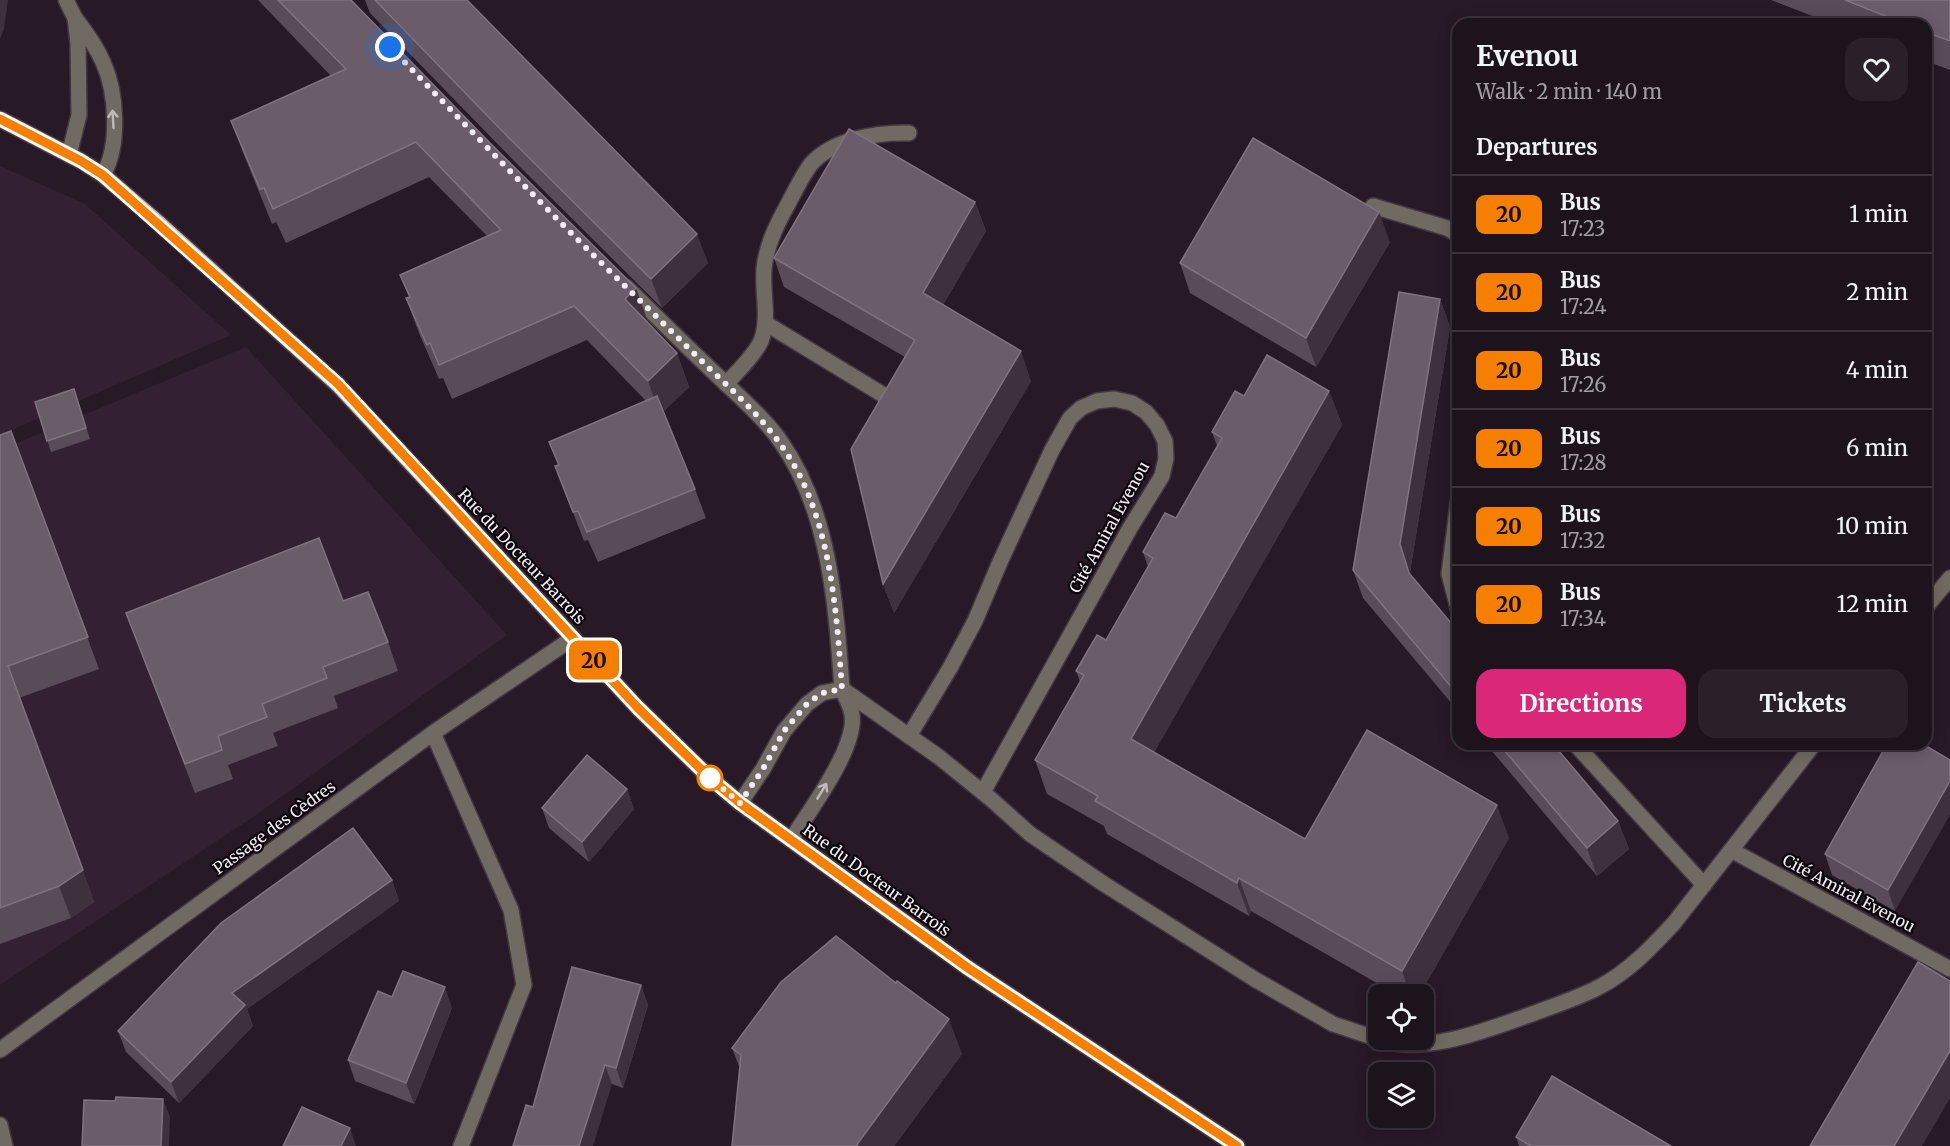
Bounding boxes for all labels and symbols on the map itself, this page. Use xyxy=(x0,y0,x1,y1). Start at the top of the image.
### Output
your location xyxy=(375,32,405,62)
one-way arrow xyxy=(108,110,119,130)
street label: Cité Amiral Evenou xyxy=(1065,458,1153,596)
street label: Rue du Docteur Barrois xyxy=(454,484,590,628)
line badge: 20 xyxy=(567,640,621,680)
unlabelled marker xyxy=(697,765,723,791)
street label: Passage des Cèdres xyxy=(209,776,339,878)
one-way arrow xyxy=(815,782,828,799)
street label: Rue du Docteur Barrois xyxy=(799,820,955,940)
street label: Cité Amiral Evenou xyxy=(1779,850,1919,936)

